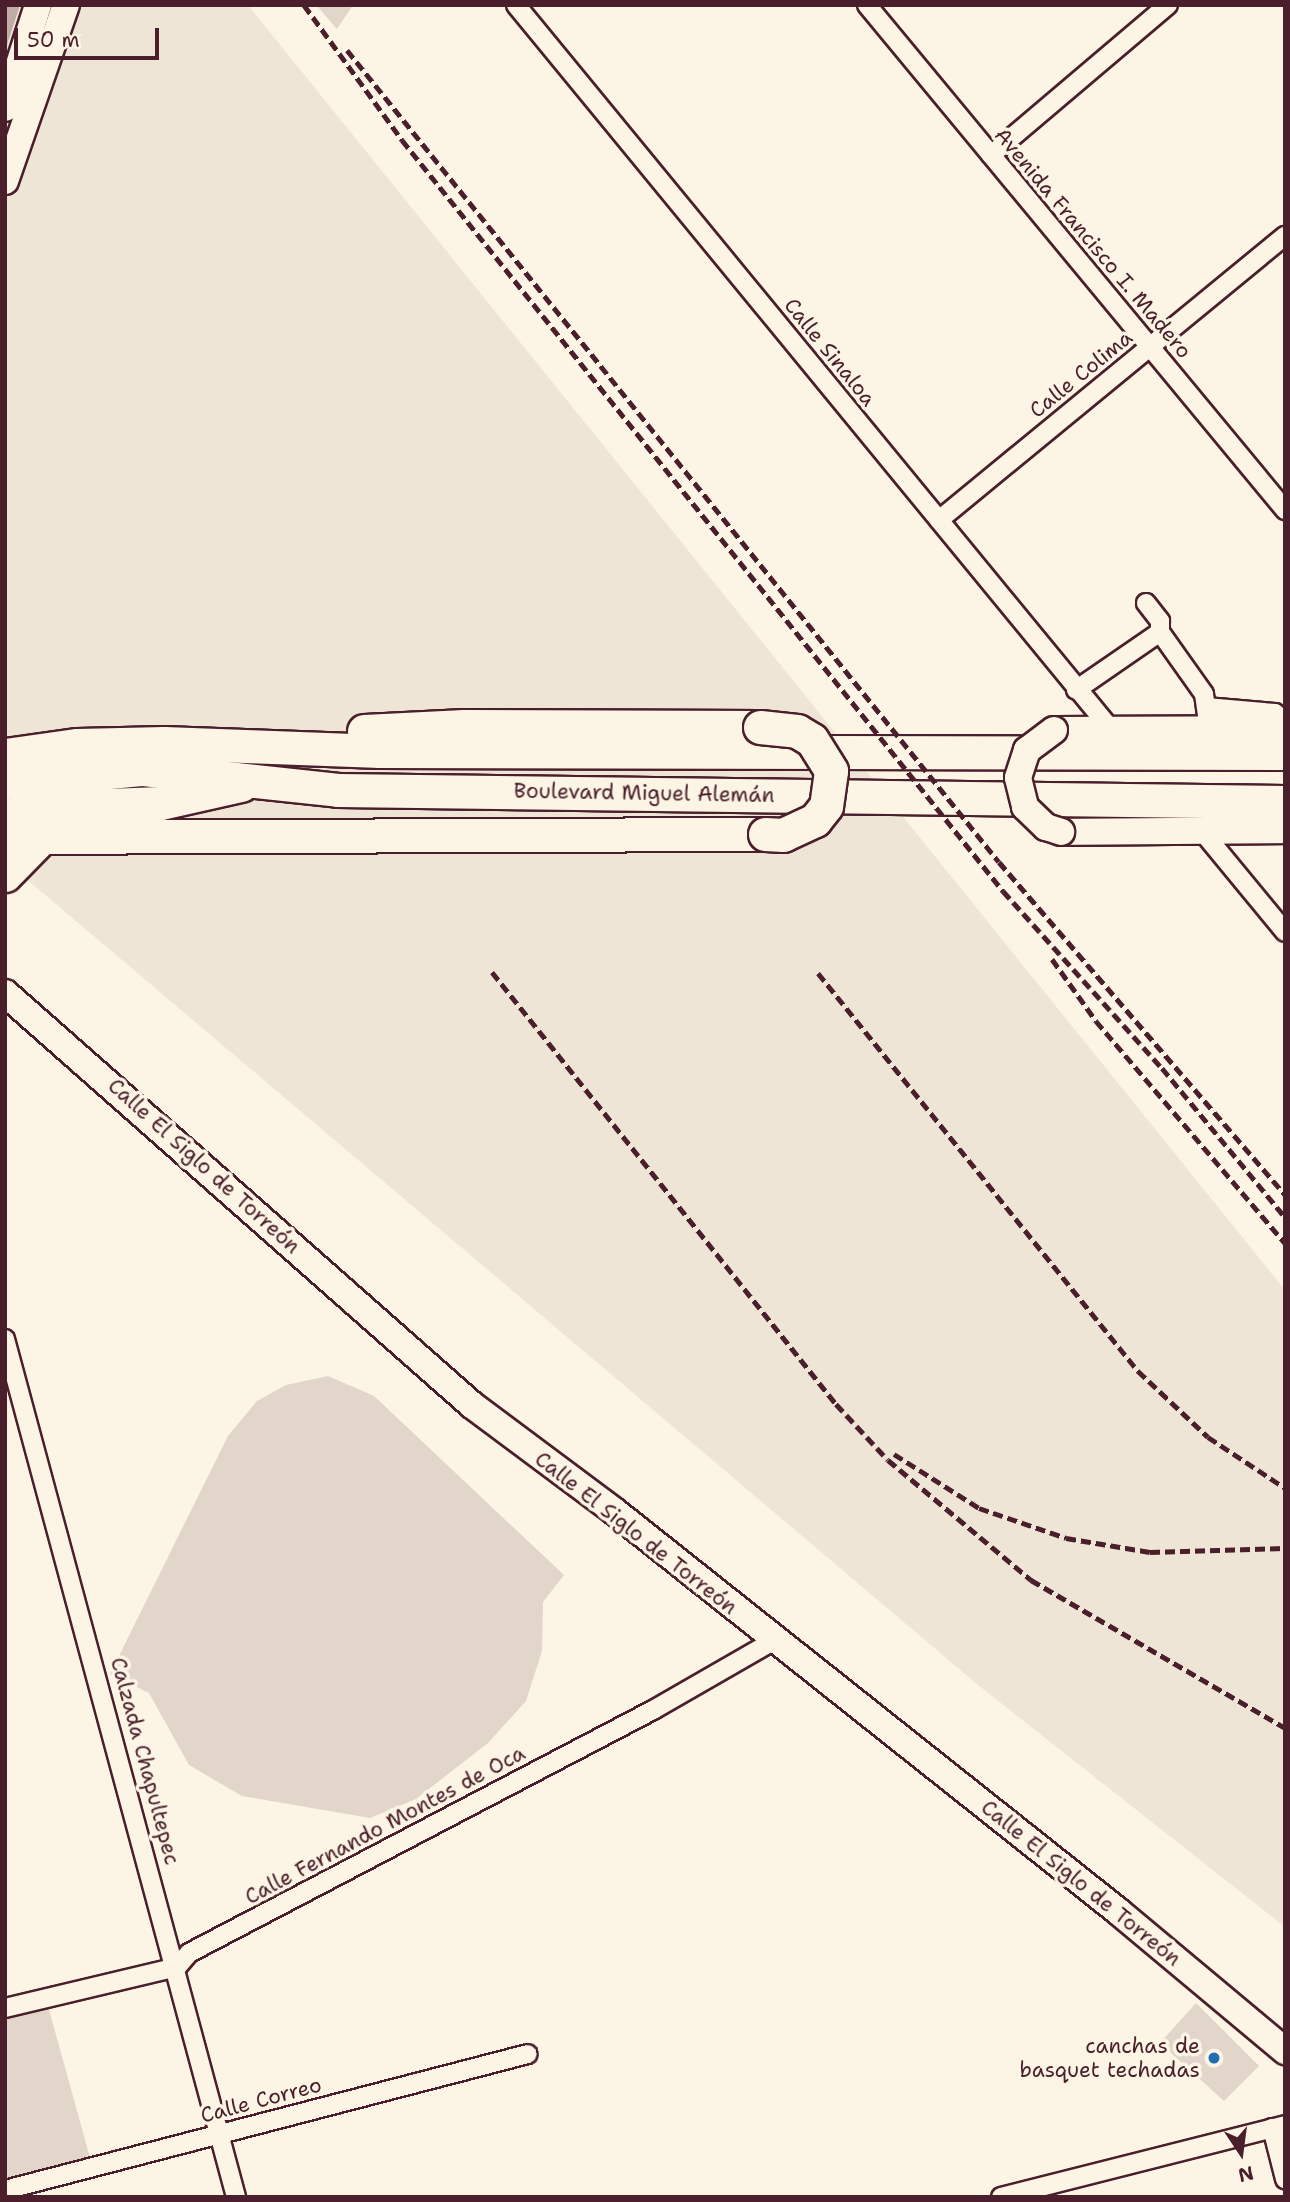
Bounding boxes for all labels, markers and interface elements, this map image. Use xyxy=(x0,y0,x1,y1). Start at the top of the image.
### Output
scale bar xyxy=(18,14,163,58)
text: 50 m xyxy=(27,26,80,54)
street label: Avenida Francisco I. Madero xyxy=(989,123,1197,363)
street label: Calle Sinaloa xyxy=(779,293,881,411)
street label: Calle Colima xyxy=(1024,325,1138,423)
street label: Boulevard Miguel Alemán xyxy=(513,778,775,808)
street label: Calle El Siglo de Torreón xyxy=(103,1073,305,1259)
street label: Calle El Siglo de Torreón xyxy=(530,1446,742,1620)
street label: Calzada Chapultepec xyxy=(105,1655,185,1867)
street label: Calle Fernando Montes de Oca xyxy=(241,1740,529,1910)
street label: Calle El Siglo de Torreón xyxy=(976,1795,1186,1971)
place label: canchas de basquet techadas xyxy=(1019,2033,1200,2083)
marker: canchas de basquet techadas xyxy=(1206,2050,1222,2066)
street label: Calle Correo xyxy=(198,2072,324,2128)
north arrow xyxy=(1206,2118,1276,2188)
text: N xyxy=(1236,2160,1256,2188)

